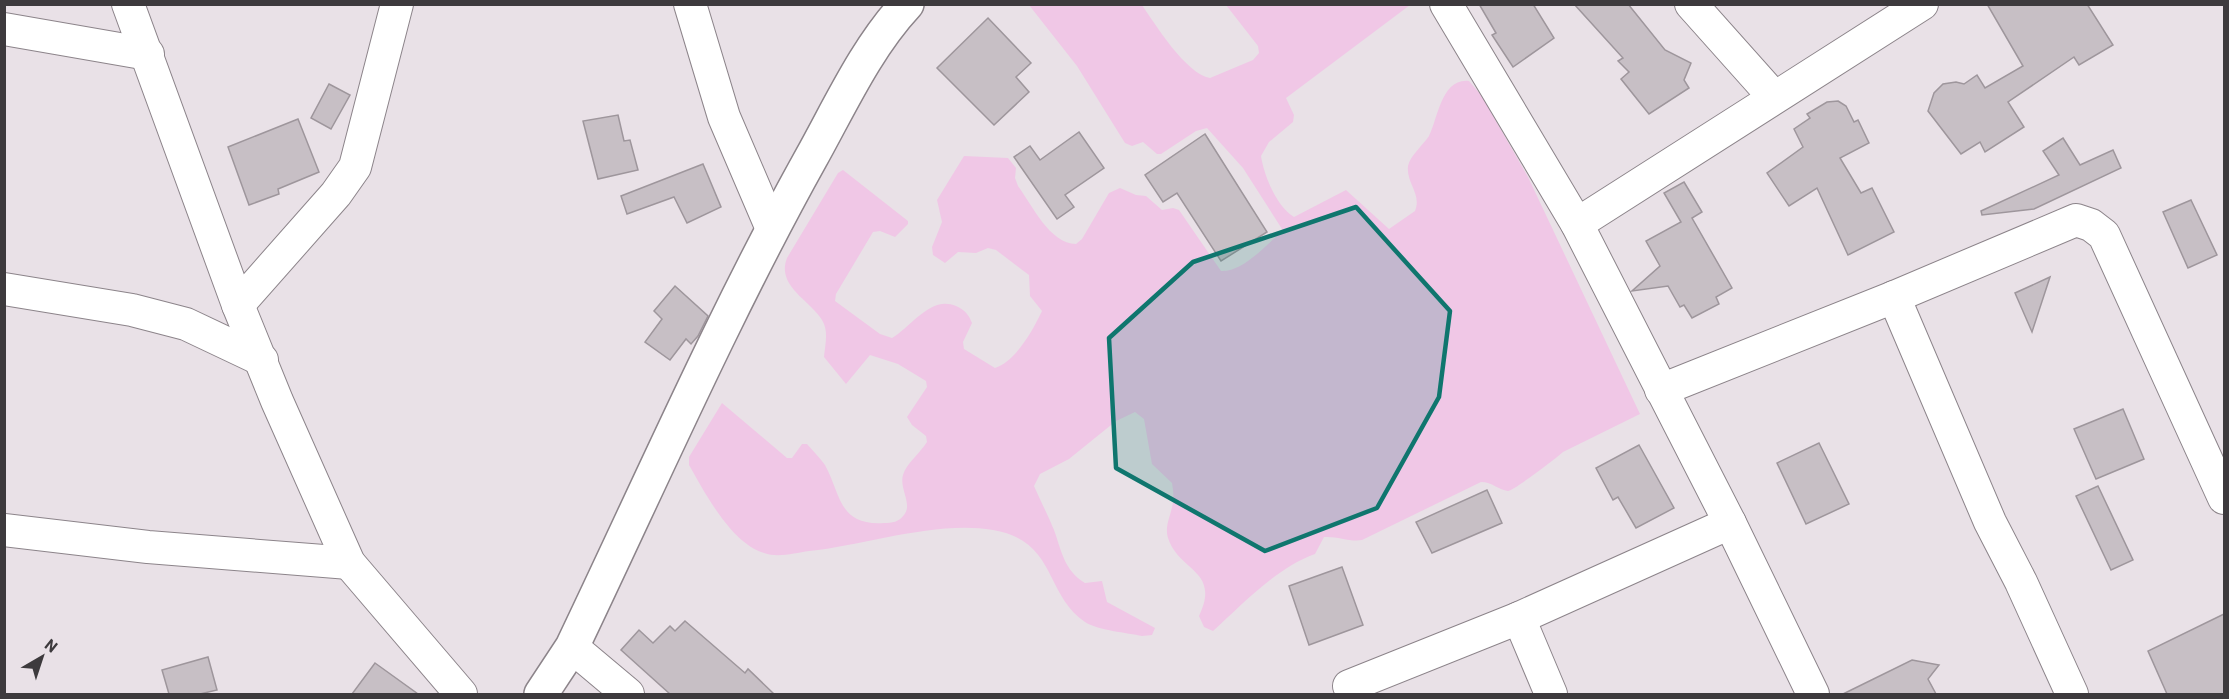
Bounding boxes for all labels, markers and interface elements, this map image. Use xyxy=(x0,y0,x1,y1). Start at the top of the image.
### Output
north arrow xyxy=(12,627,72,687)
text: N xyxy=(42,634,62,656)

